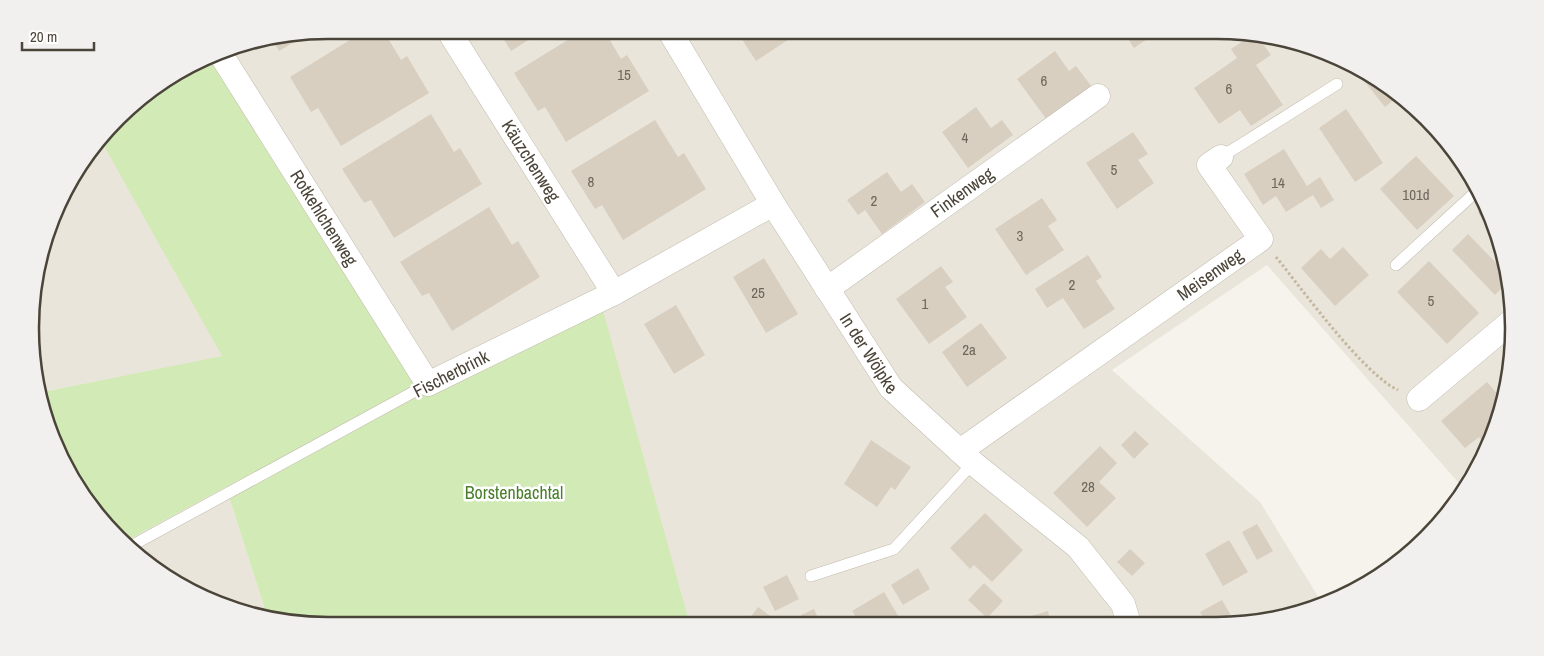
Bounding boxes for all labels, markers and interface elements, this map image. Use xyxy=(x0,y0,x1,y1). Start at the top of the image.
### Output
scale bar xyxy=(22,20,95,52)
text: 20 m xyxy=(30,26,57,47)
house number: 15 xyxy=(617,64,631,85)
house number: 6 xyxy=(1041,70,1048,91)
house number: 6 xyxy=(1226,78,1233,99)
street label: Käuzchenweg xyxy=(496,115,567,207)
house number: 4 xyxy=(962,127,969,148)
house number: 5 xyxy=(1111,159,1118,180)
street label: Finkenweg xyxy=(925,161,999,223)
street label: Rotkehlchenweg xyxy=(285,165,364,271)
house number: 8 xyxy=(588,171,595,192)
house number: 14 xyxy=(1271,172,1285,193)
house number: 101d xyxy=(1402,184,1430,205)
house number: 2 xyxy=(871,190,878,211)
house number: 3 xyxy=(1017,225,1024,246)
street label: Meisenweg xyxy=(1172,242,1249,306)
house number: 2 xyxy=(1069,274,1076,295)
house number: 25 xyxy=(751,282,765,303)
house number: 5 xyxy=(1428,290,1435,311)
house number: 1 xyxy=(922,293,929,314)
street label: In der Wölpke xyxy=(834,308,903,400)
house number: 2a xyxy=(962,339,976,360)
street label: Fischerbrink xyxy=(409,344,494,403)
house number: 28 xyxy=(1081,476,1095,497)
park label: Borstenbachtal xyxy=(465,480,563,505)

